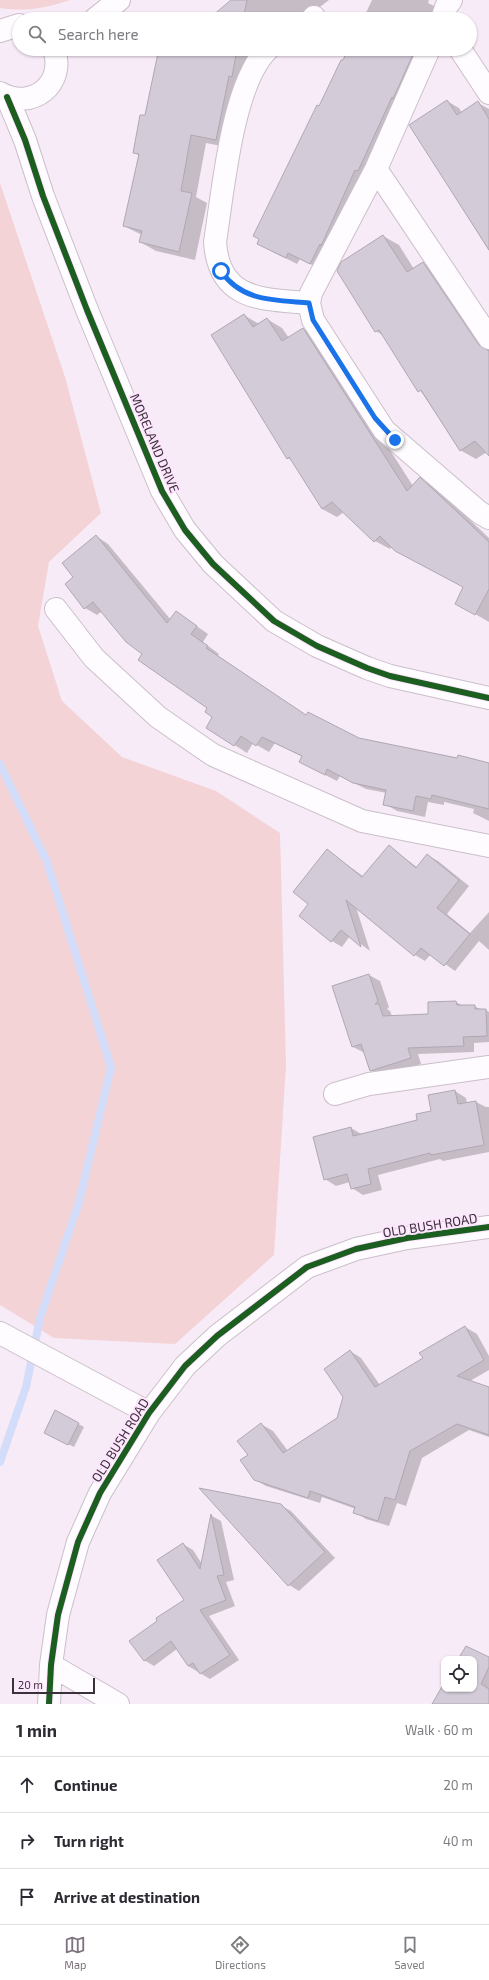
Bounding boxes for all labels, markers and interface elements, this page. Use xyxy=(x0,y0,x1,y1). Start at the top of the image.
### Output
search box xyxy=(12,12,477,56)
icon: search xyxy=(26,23,48,45)
text: Search here xyxy=(58,25,139,43)
route start xyxy=(212,262,230,280)
street label: MORELAND DRIVE xyxy=(127,391,183,495)
route end xyxy=(386,431,404,449)
street label: OLD BUSH ROAD xyxy=(381,1210,479,1240)
street label: OLD BUSH ROAD xyxy=(88,1395,152,1485)
map controls xyxy=(441,1656,477,1692)
button: locate xyxy=(441,1656,477,1692)
scale bar xyxy=(12,1676,95,1695)
text: 20 m xyxy=(18,1678,43,1691)
text: 1 min xyxy=(16,1720,57,1740)
text: Walk · 60 m xyxy=(405,1722,473,1738)
icon: ahead xyxy=(16,1774,38,1796)
text: Continue xyxy=(54,1776,117,1794)
text: 20 m xyxy=(444,1777,473,1793)
icon: right xyxy=(16,1830,38,1852)
text: Turn right xyxy=(54,1832,124,1850)
text: 40 m xyxy=(443,1833,473,1849)
icon: arrive xyxy=(16,1886,38,1908)
text: Arrive at destination xyxy=(54,1888,200,1906)
tab: Map xyxy=(64,1934,86,1971)
tab: Directions xyxy=(215,1934,266,1971)
tab: Saved xyxy=(394,1934,425,1971)

